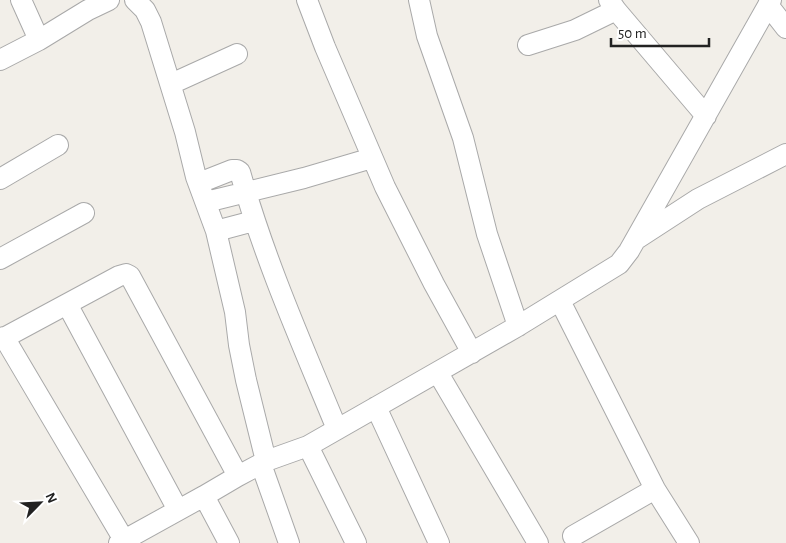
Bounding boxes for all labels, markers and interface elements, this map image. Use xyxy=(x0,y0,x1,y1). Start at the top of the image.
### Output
scale bar xyxy=(611,15,708,47)
text: 50 m xyxy=(618,26,647,41)
north arrow xyxy=(15,478,65,528)
text: N xyxy=(43,491,59,505)

